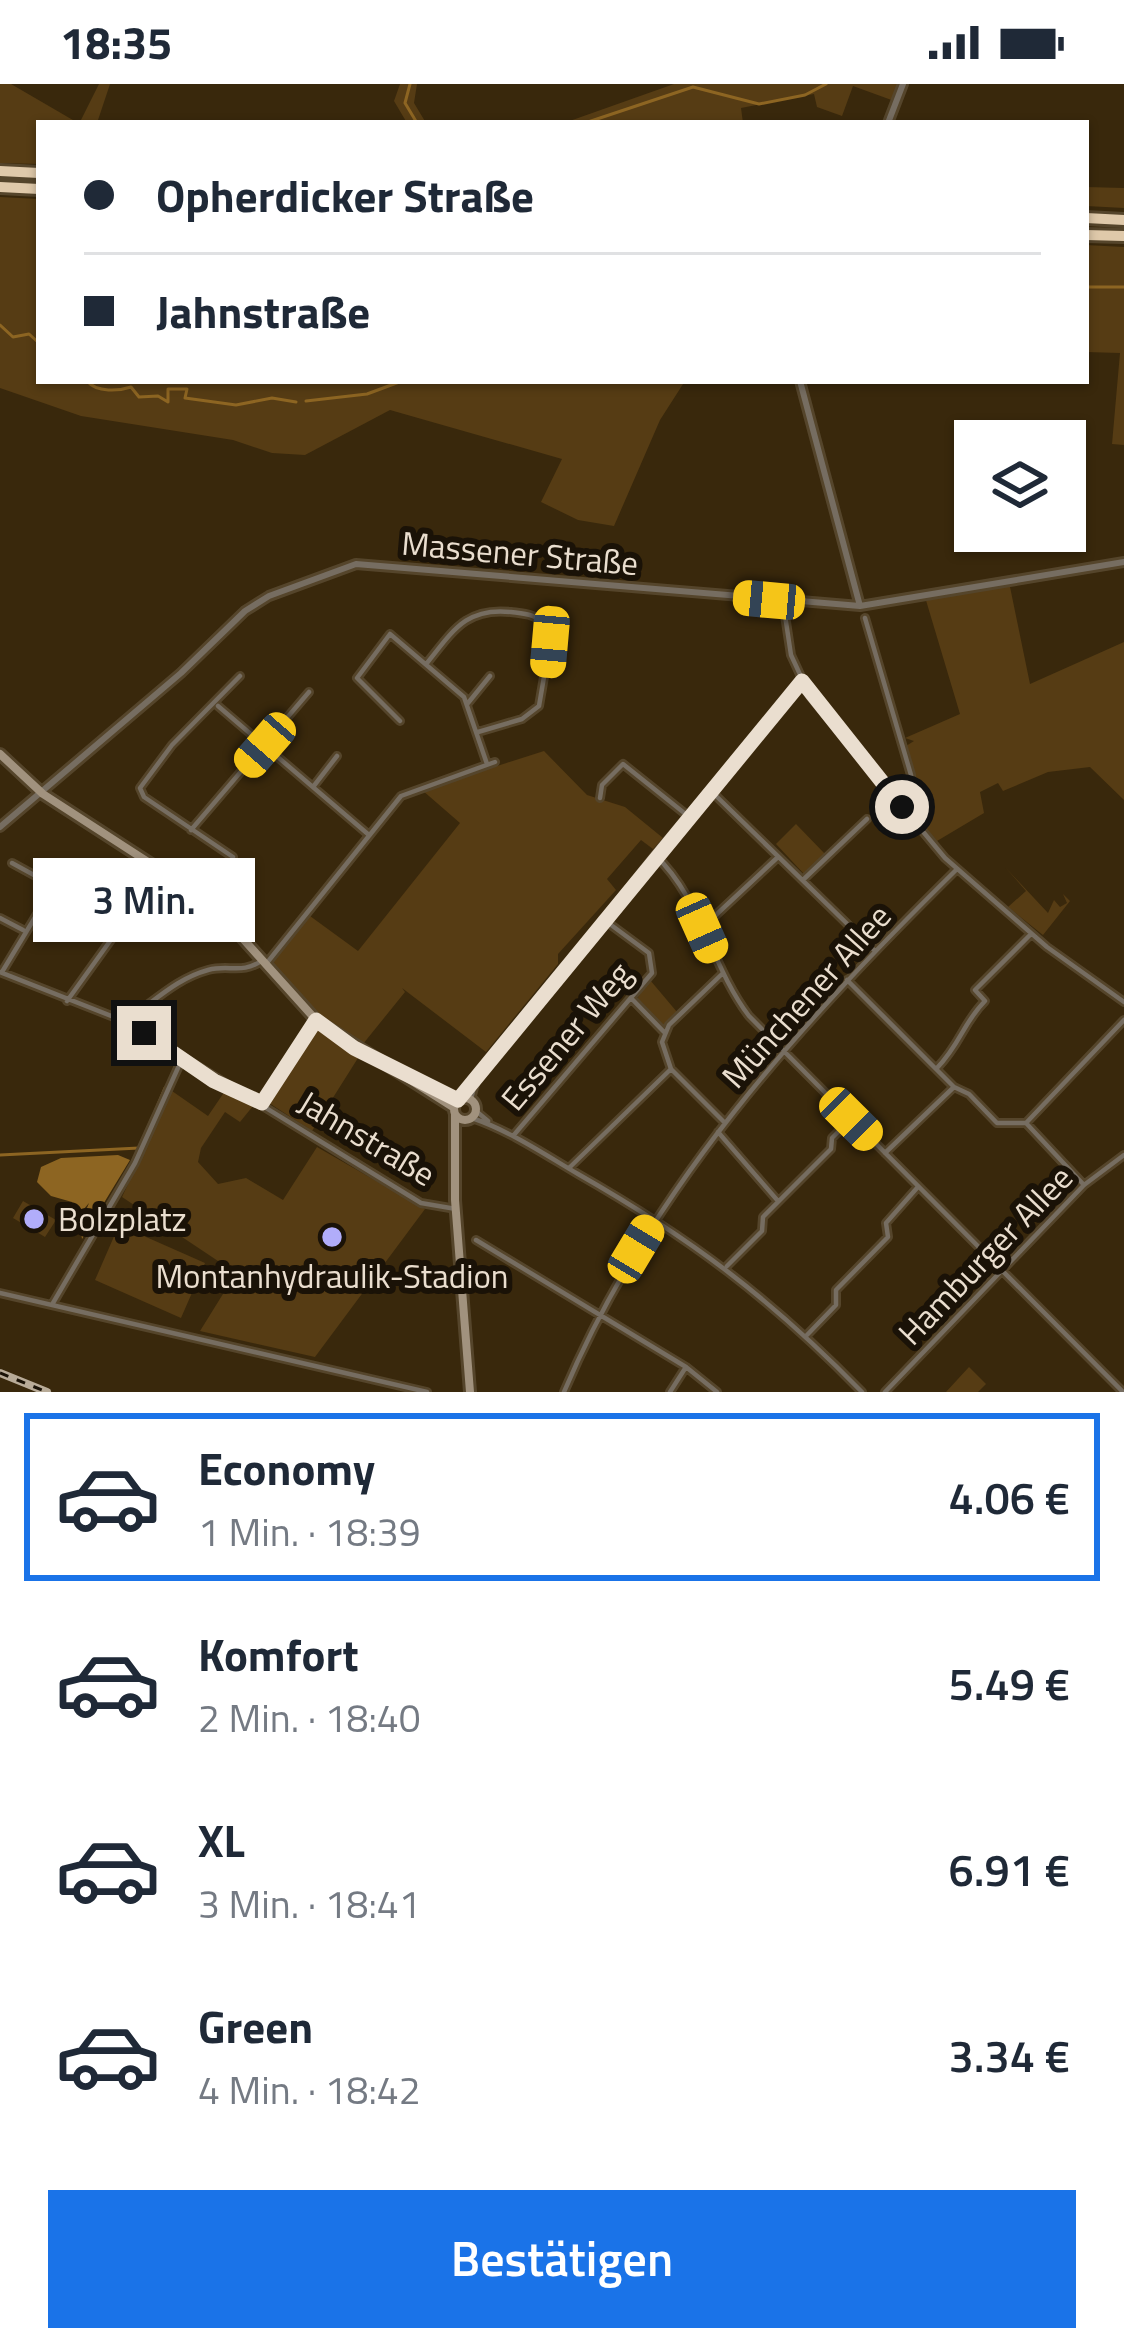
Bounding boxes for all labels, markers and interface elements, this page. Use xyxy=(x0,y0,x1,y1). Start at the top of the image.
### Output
text: 18:35 xyxy=(60,8,172,76)
text: Opherdicker Straße xyxy=(156,161,534,229)
text: Jahnstraße xyxy=(156,277,370,345)
map controls xyxy=(954,420,1086,552)
button: layers xyxy=(954,420,1086,552)
street label: Massener Straße xyxy=(400,518,640,588)
car xyxy=(732,579,806,621)
car xyxy=(529,605,571,679)
car xyxy=(228,706,302,784)
route start xyxy=(875,780,929,834)
callout: 3 Min. xyxy=(33,859,255,943)
text: 3 Min. xyxy=(92,870,196,929)
car xyxy=(671,888,733,968)
street label: Münchener Allee xyxy=(709,893,903,1099)
street label: Essener Weg xyxy=(489,951,643,1121)
route end xyxy=(117,1006,171,1060)
street label: Jahnstraße xyxy=(289,1077,445,1199)
car xyxy=(813,1081,889,1157)
street label: Hamburger Allee xyxy=(886,1154,1084,1356)
place label: Bolzplatz xyxy=(58,1194,187,1244)
marker: Bolzplatz xyxy=(21,1206,47,1232)
car xyxy=(602,1209,670,1289)
marker: Montanhydraulik-Stadion xyxy=(319,1224,345,1250)
place label: Montanhydraulik-Stadion xyxy=(155,1251,509,1301)
text: Economy xyxy=(198,1434,375,1502)
icon: car xyxy=(54,1443,162,1551)
text: 4.06 € xyxy=(949,1463,1070,1531)
text: 1 Min. · 18:39 xyxy=(198,1502,421,1561)
text: Komfort xyxy=(198,1620,359,1688)
icon: car xyxy=(54,1629,162,1737)
text: 5.49 € xyxy=(949,1649,1070,1717)
text: 2 Min. · 18:40 xyxy=(198,1688,421,1747)
text: XL xyxy=(198,1806,245,1874)
icon: car xyxy=(54,1815,162,1923)
text: 6.91 € xyxy=(949,1835,1070,1903)
text: 3 Min. · 18:41 xyxy=(198,1874,421,1933)
text: Green xyxy=(198,1992,313,2060)
icon: car xyxy=(54,2001,162,2109)
text: 3.34 € xyxy=(949,2021,1070,2089)
text: 4 Min. · 18:42 xyxy=(198,2060,421,2119)
button: Bestätigen xyxy=(48,2190,1076,2328)

